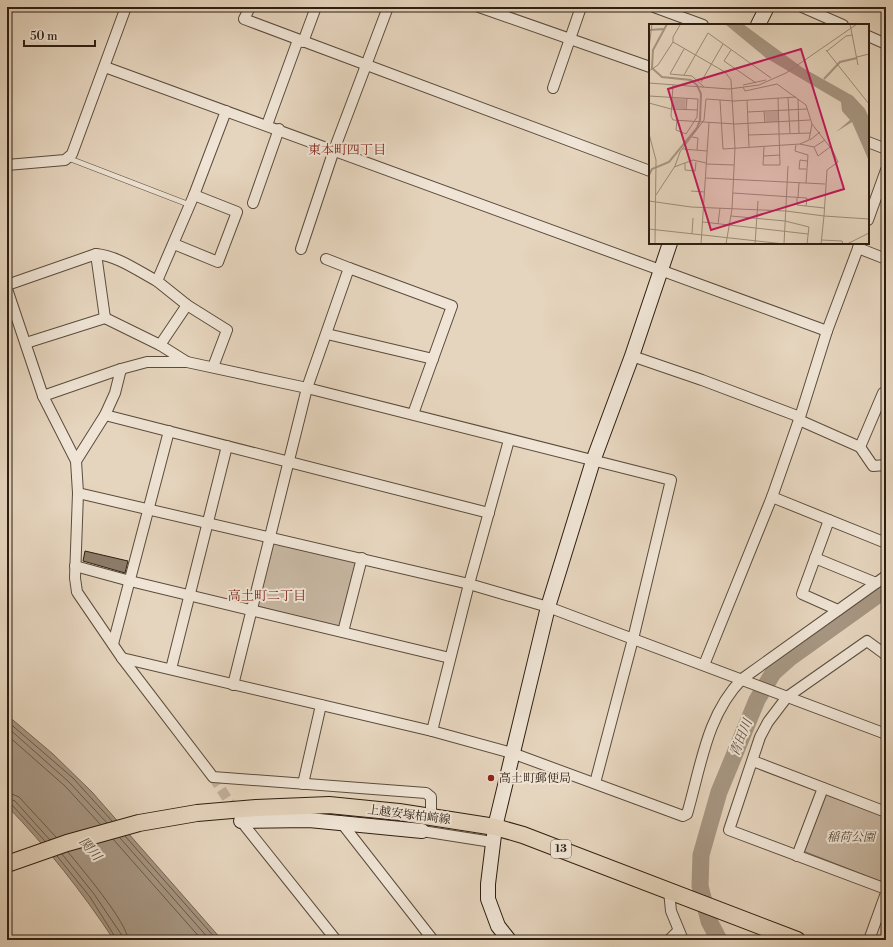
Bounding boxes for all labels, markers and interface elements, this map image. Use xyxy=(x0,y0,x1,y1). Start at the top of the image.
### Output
scale bar xyxy=(24,22,95,48)
inset map xyxy=(649,24,869,244)
text: 50 m xyxy=(30,29,58,44)
district label: 東本町四丁目 xyxy=(308,142,386,158)
district label: 高土町二丁目 xyxy=(228,588,306,604)
water label: 青田川 xyxy=(726,715,756,759)
place label: 高土町郵便局 xyxy=(499,771,571,786)
marker: 高土町郵便局 xyxy=(486,773,496,783)
street label: 上越安塚柏崎線 xyxy=(366,802,452,828)
park label: 稲荷公園 xyxy=(827,830,877,845)
water label: 関川 xyxy=(76,834,106,866)
road number: 13 xyxy=(551,840,571,858)

